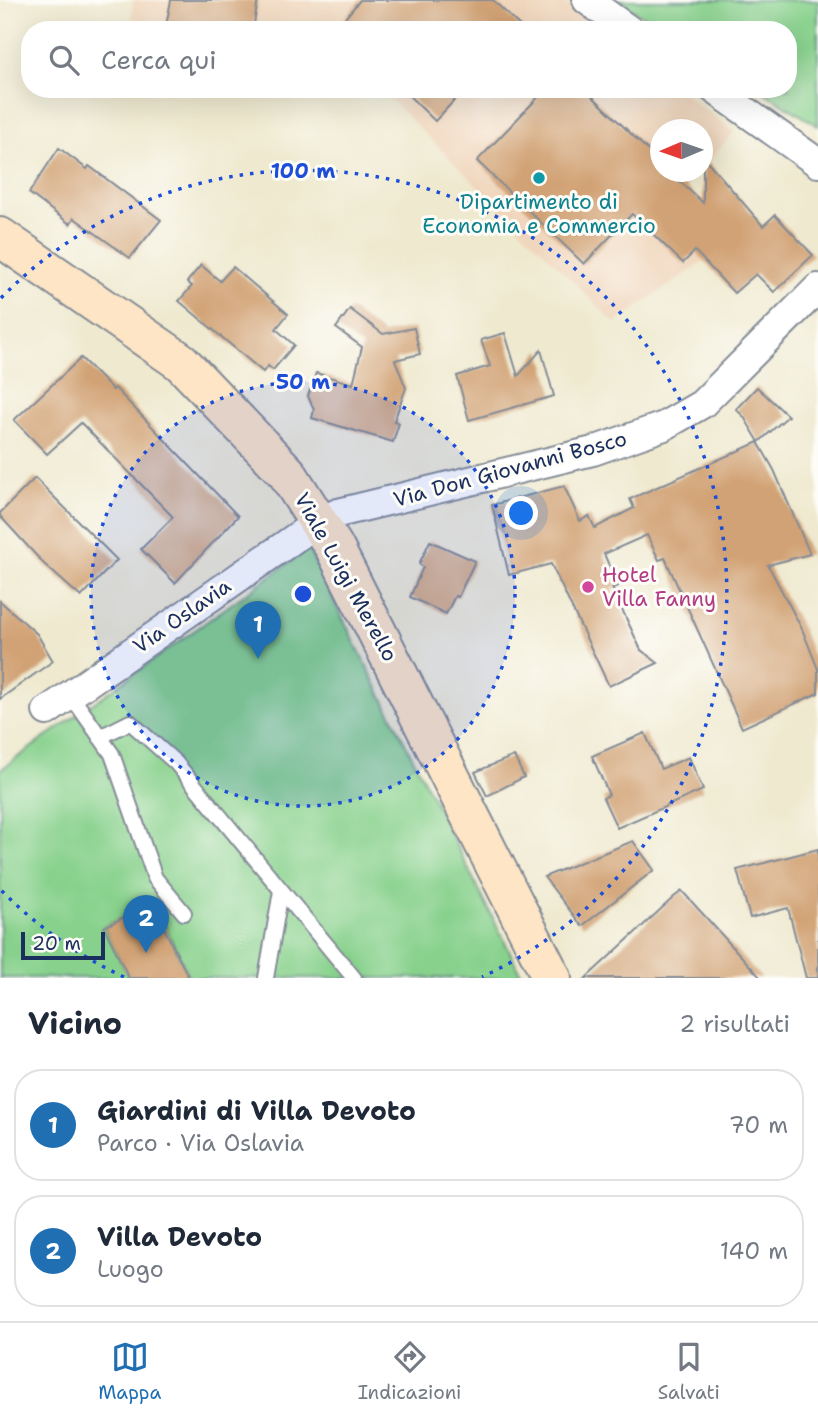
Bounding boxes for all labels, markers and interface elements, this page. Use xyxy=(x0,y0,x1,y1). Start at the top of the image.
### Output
search box xyxy=(21,21,797,98)
icon: search xyxy=(45,41,83,79)
text: Cerca qui xyxy=(101,42,217,77)
north arrow xyxy=(650,119,713,182)
text: 100 m xyxy=(271,157,335,185)
marker: Dipartimento di Economia e Commercio xyxy=(531,170,547,186)
place label: Dipartimento di Economia e Commercio xyxy=(422,188,656,240)
text: 50 m xyxy=(276,368,330,396)
street label: Via Don Giovanni Bosco xyxy=(390,424,630,514)
street label: Viale Luigi Merello xyxy=(288,488,404,666)
your location xyxy=(504,496,538,530)
place label: Hotel Villa Fanny xyxy=(602,561,716,613)
street label: Via Oslavia xyxy=(128,572,236,660)
marker: Hotel Villa Fanny xyxy=(580,579,596,595)
centre of rings xyxy=(291,582,315,606)
pin: 1 xyxy=(235,601,281,659)
pin: 2 xyxy=(123,895,169,953)
scale bar xyxy=(21,929,105,961)
text: 20 m xyxy=(32,931,81,956)
text: Vicino xyxy=(28,1003,122,1044)
text: 2 risultati xyxy=(679,1009,790,1039)
text: Giardini di Villa Devoto xyxy=(97,1093,416,1128)
text: 1 xyxy=(48,1110,58,1140)
text: 70 m xyxy=(729,1110,788,1140)
text: Parco · Via Oslavia xyxy=(97,1128,304,1158)
text: Villa Devoto xyxy=(97,1219,262,1254)
text: 2 xyxy=(45,1236,61,1266)
text: 140 m xyxy=(720,1236,788,1266)
text: Luogo xyxy=(97,1254,164,1284)
tab: Mappa xyxy=(98,1338,161,1405)
tab: Indicazioni xyxy=(358,1338,462,1405)
tab: Salvati xyxy=(658,1338,720,1405)

